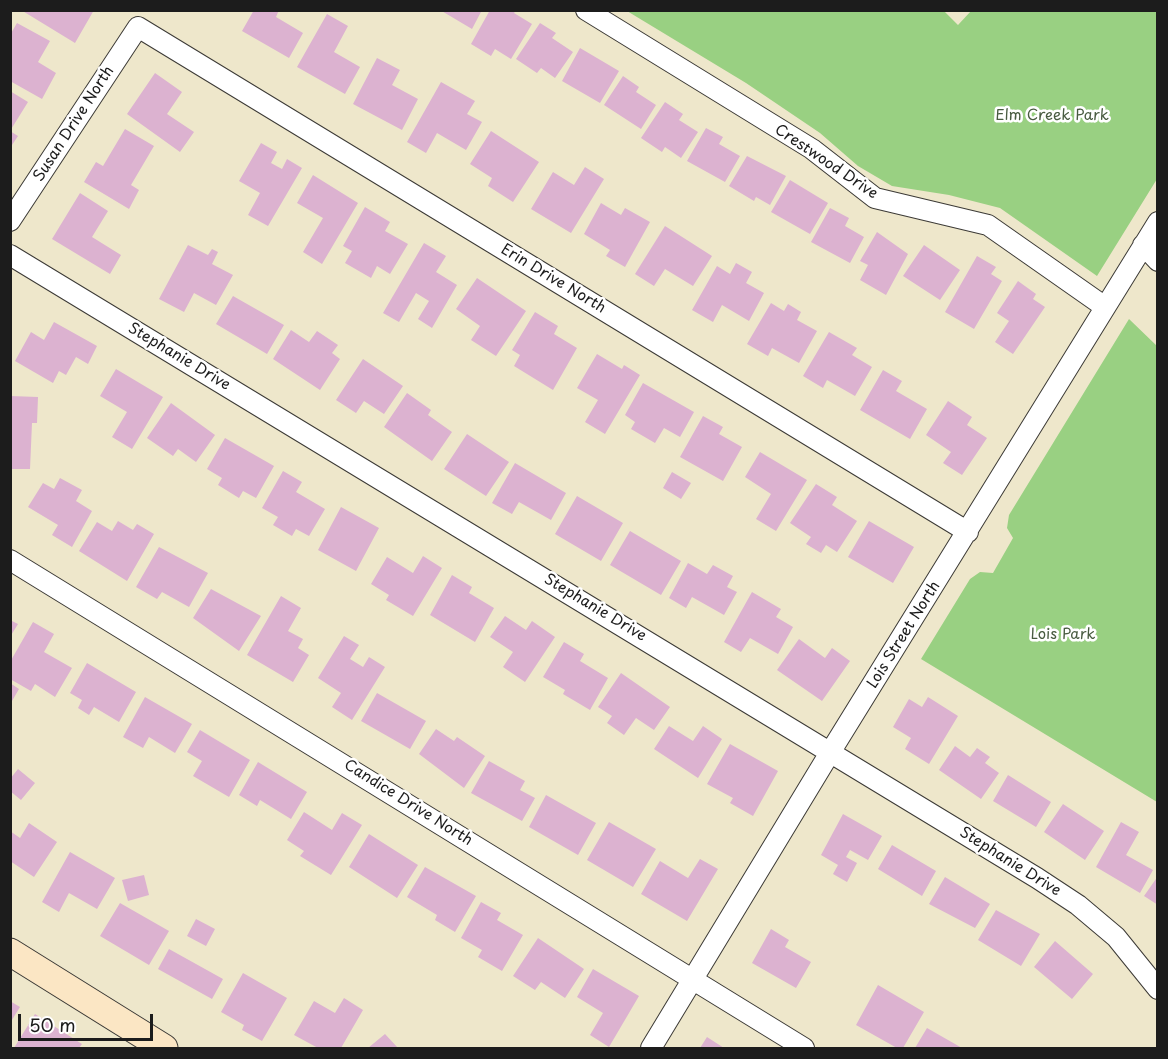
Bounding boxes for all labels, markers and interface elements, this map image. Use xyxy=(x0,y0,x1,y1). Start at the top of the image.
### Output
street label: Susan Drive North xyxy=(30,63,118,185)
park label: Elm Creek Park xyxy=(995,107,1109,125)
street label: Crestwood Drive xyxy=(771,121,881,203)
street label: Erin Drive North xyxy=(497,241,609,317)
street label: Stephanie Drive xyxy=(125,319,233,395)
street label: Stephanie Drive xyxy=(541,570,649,646)
street label: Lois Street North xyxy=(864,578,944,692)
park label: Lois Park xyxy=(1031,626,1095,644)
street label: Candice Drive North xyxy=(341,756,475,850)
street label: Stephanie Drive xyxy=(956,824,1064,900)
scale bar xyxy=(21,1002,156,1040)
text: 50 m xyxy=(29,1011,76,1038)

